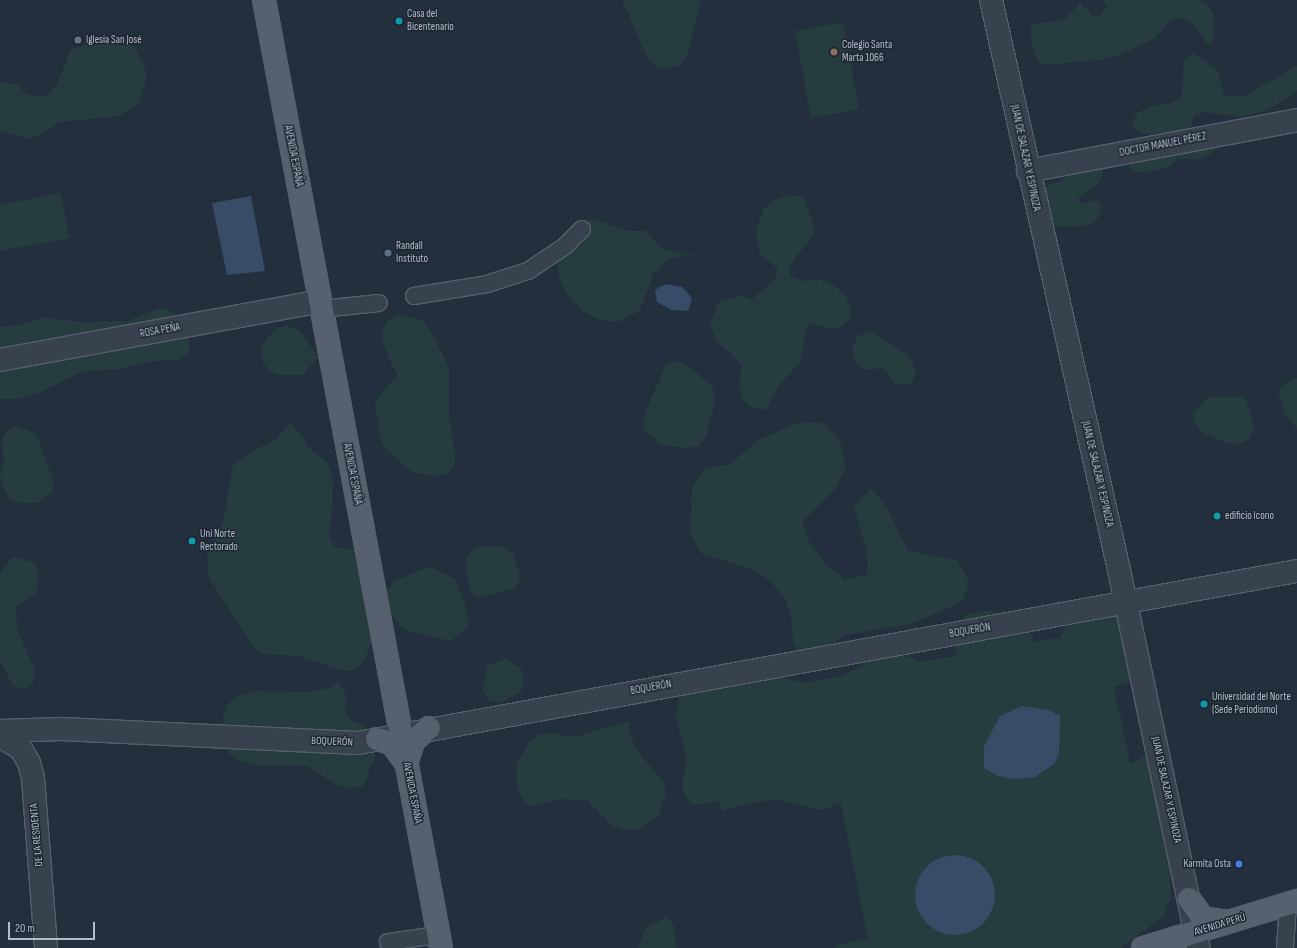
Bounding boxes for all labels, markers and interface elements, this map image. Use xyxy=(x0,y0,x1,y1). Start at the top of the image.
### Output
place label: Casa del Bicentenario xyxy=(407,8,454,34)
marker: Casa del Bicentenario xyxy=(394,16,404,26)
place label: Iglesia San José xyxy=(86,33,142,47)
marker: Iglesia San José xyxy=(73,35,83,45)
place label: Colegio Santa Marta 1066 xyxy=(842,39,892,65)
marker: Colegio Santa Marta 1066 xyxy=(829,47,839,57)
street label: JUAN DE SALAZAR Y ESPINOZA xyxy=(1007,104,1043,212)
street label: AVENIDA ESPAÑA xyxy=(281,124,305,188)
street label: DOCTOR MANUEL PÉREZ xyxy=(1118,130,1208,160)
place label: Randall Instituto xyxy=(396,240,428,266)
marker: Randall Instituto xyxy=(383,248,393,258)
street label: ROSA PEÑA xyxy=(139,321,181,341)
street label: JUAN DE SALAZAR Y ESPINOZA xyxy=(1078,420,1116,528)
street label: AVENIDA ESPAÑA xyxy=(340,442,364,506)
place label: edificio Icono xyxy=(1225,509,1274,523)
marker: edificio Icono xyxy=(1212,511,1222,521)
place label: Uni Norte Rectorado xyxy=(200,528,238,554)
marker: Uni Norte Rectorado xyxy=(187,536,197,546)
street label: BOQUERÓN xyxy=(948,621,992,641)
street label: BOQUERÓN xyxy=(629,678,673,698)
place label: Universidad del Norte (Sede Periodismo) xyxy=(1212,691,1291,717)
marker: Universidad del Norte (Sede Periodismo) xyxy=(1199,699,1209,709)
street label: BOQUERÓN xyxy=(311,735,353,749)
street label: JUAN DE SALAZAR Y ESPINOZA xyxy=(1148,736,1184,844)
street label: AVENIDA ESPAÑA xyxy=(400,761,424,825)
street label: DE LA RESIDENTA xyxy=(28,803,46,867)
place label: Karmita Osta xyxy=(1183,857,1231,871)
marker: Karmita Osta xyxy=(1234,859,1244,869)
street label: AVENIDA PERÚ xyxy=(1193,911,1247,939)
scale bar xyxy=(10,914,97,940)
text: 20 m xyxy=(15,921,35,936)

